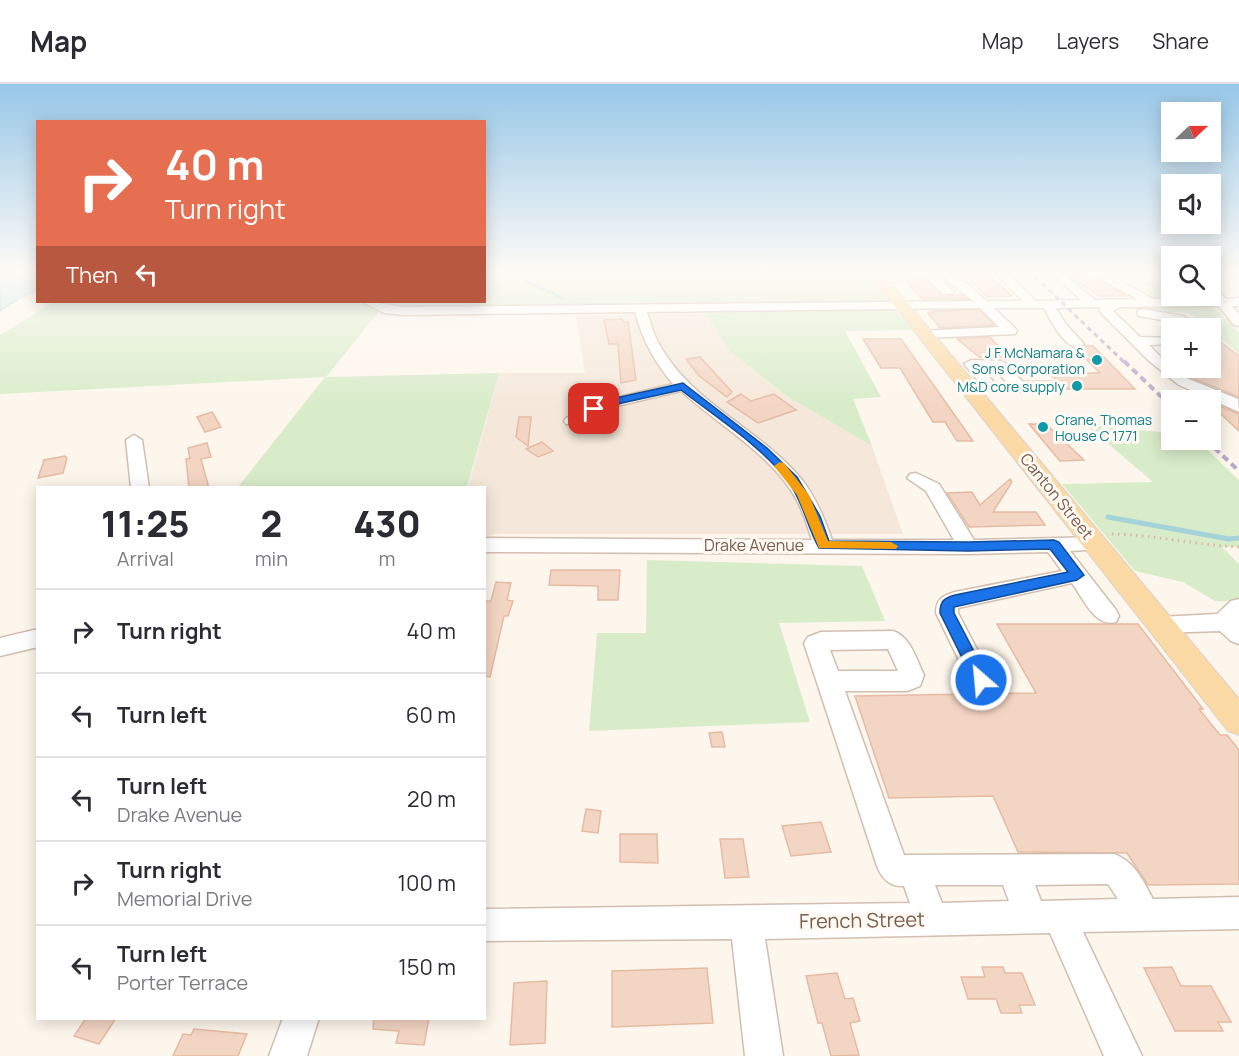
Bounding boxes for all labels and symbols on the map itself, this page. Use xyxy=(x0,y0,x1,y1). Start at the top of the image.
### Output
north arrow xyxy=(1161,102,1221,162)
place label: J F McNamara & Sons Corporation xyxy=(972,343,1085,378)
marker: J F McNamara & Sons Corporation xyxy=(1090,353,1104,367)
place label: M&D core supply xyxy=(957,377,1066,396)
marker: M&D core supply xyxy=(1070,379,1084,393)
pin xyxy=(568,383,619,434)
place label: Crane, Thomas House C 1771 xyxy=(1055,410,1152,445)
marker: Crane, Thomas House C 1771 xyxy=(1036,420,1050,434)
street label: Canton Street xyxy=(1015,448,1099,544)
street label: Drake Avenue xyxy=(704,534,804,556)
position arrow xyxy=(949,648,1013,712)
street label: French Street xyxy=(799,905,925,935)

